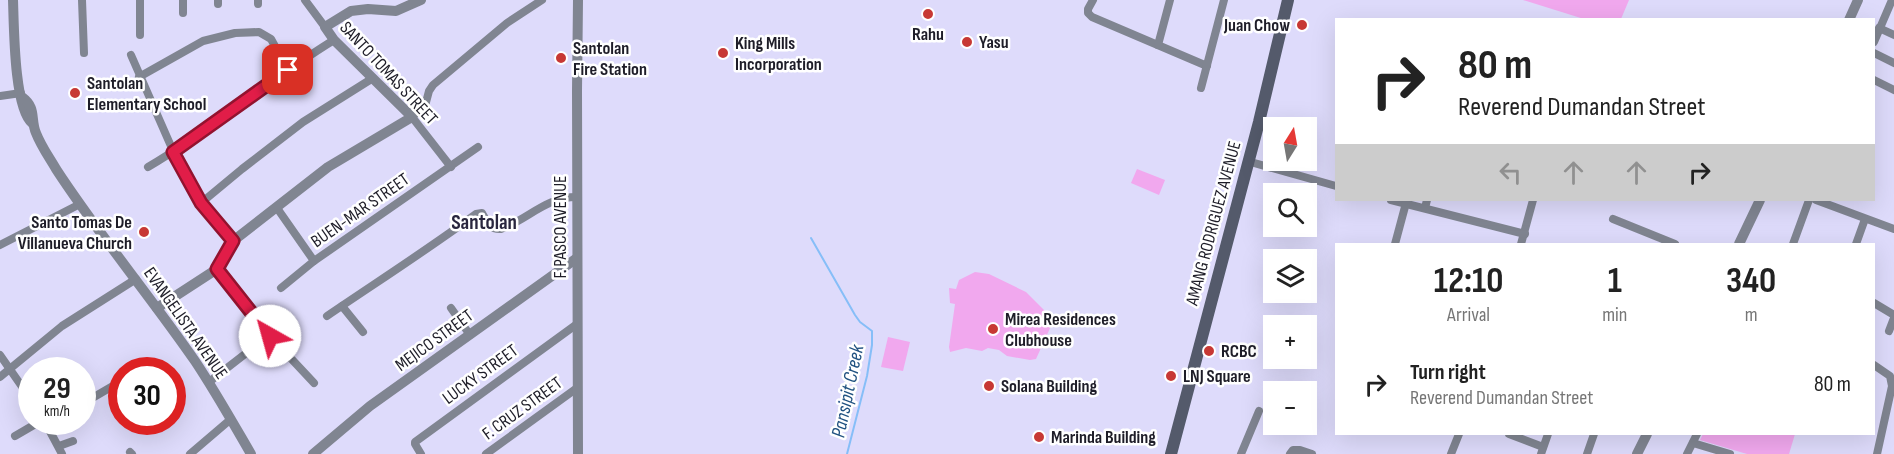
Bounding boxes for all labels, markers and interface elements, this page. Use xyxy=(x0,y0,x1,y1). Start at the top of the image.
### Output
marker: Rahu xyxy=(921,7,935,21)
place label: Juan Chow xyxy=(1223,15,1290,36)
street label: SANTO TOMAS STREET xyxy=(335,17,442,129)
marker: Juan Chow xyxy=(1295,18,1309,32)
place label: Rahu xyxy=(912,24,944,45)
place label: Yasu xyxy=(979,32,1009,53)
place label: King Mills Incorporation xyxy=(735,33,822,75)
marker: Yasu xyxy=(960,35,974,49)
place label: Santolan Fire Station xyxy=(573,38,647,80)
text: 80 m xyxy=(1458,40,1532,91)
icon: right xyxy=(1359,42,1437,120)
pin xyxy=(262,44,313,95)
marker: King Mills Incorporation xyxy=(716,46,730,60)
marker: Santolan Fire Station xyxy=(554,51,568,65)
icon: arrive xyxy=(271,53,304,86)
place label: Santolan Elementary School xyxy=(87,73,206,115)
marker: Santolan Elementary School xyxy=(68,86,82,100)
text: Reverend Dumandan Street xyxy=(1458,91,1706,123)
north arrow xyxy=(1263,117,1317,171)
map controls xyxy=(1263,117,1317,435)
street label: AMANG RODRIGUEZ AVENUE xyxy=(1181,139,1245,308)
icon: left xyxy=(1494,156,1527,189)
icon: ahead xyxy=(1557,156,1590,189)
icon: ahead xyxy=(1620,156,1653,189)
icon: right xyxy=(1683,156,1716,189)
street label: BUEN-MAR STREET xyxy=(307,169,413,252)
street label: F. PASCO AVENUE xyxy=(550,176,571,278)
button: search xyxy=(1263,183,1317,237)
district label: Santolan xyxy=(451,210,517,235)
place label: Santo Tomas De Villanueva Church xyxy=(18,212,132,254)
marker: Santo Tomas De Villanueva Church xyxy=(137,225,151,239)
button: layers xyxy=(1263,249,1317,303)
text: 12:10 xyxy=(1434,260,1503,303)
text: 1 xyxy=(1608,260,1622,303)
text: 340 xyxy=(1726,260,1776,303)
street label: EVANGELISTA AVENUE xyxy=(139,263,232,383)
text: Arrival xyxy=(1447,303,1490,327)
text: min xyxy=(1602,303,1627,327)
text: m xyxy=(1745,303,1758,327)
position arrow xyxy=(238,304,302,368)
street label: MEJICO STREET xyxy=(391,305,477,376)
place label: Mirea Residences Clubhouse xyxy=(1005,309,1116,351)
button: + xyxy=(1263,315,1317,369)
marker: Mirea Residences Clubhouse xyxy=(986,322,1000,336)
street label: LUCKY STREET xyxy=(439,340,522,409)
place label: RCBC xyxy=(1221,341,1257,362)
water label: Pansipit Creek xyxy=(826,342,870,440)
marker: RCBC xyxy=(1202,344,1216,358)
speed limit sign: 30 xyxy=(108,357,186,435)
text: Turn right xyxy=(1410,359,1486,386)
place label: LNJ Square xyxy=(1183,366,1251,387)
icon: right xyxy=(1359,368,1392,401)
marker: LNJ Square xyxy=(1164,369,1178,383)
text: 29 xyxy=(43,371,71,407)
text: 80 m xyxy=(1814,371,1851,398)
street label: F. CRUZ STREET xyxy=(478,372,566,444)
place label: Solana Building xyxy=(1001,376,1097,397)
marker: Solana Building xyxy=(982,379,996,393)
button: − xyxy=(1263,381,1317,435)
text: Reverend Dumandan Street xyxy=(1410,386,1593,410)
text: km/h xyxy=(44,402,70,421)
place label: Marinda Building xyxy=(1051,427,1156,448)
marker: Marinda Building xyxy=(1032,430,1046,444)

